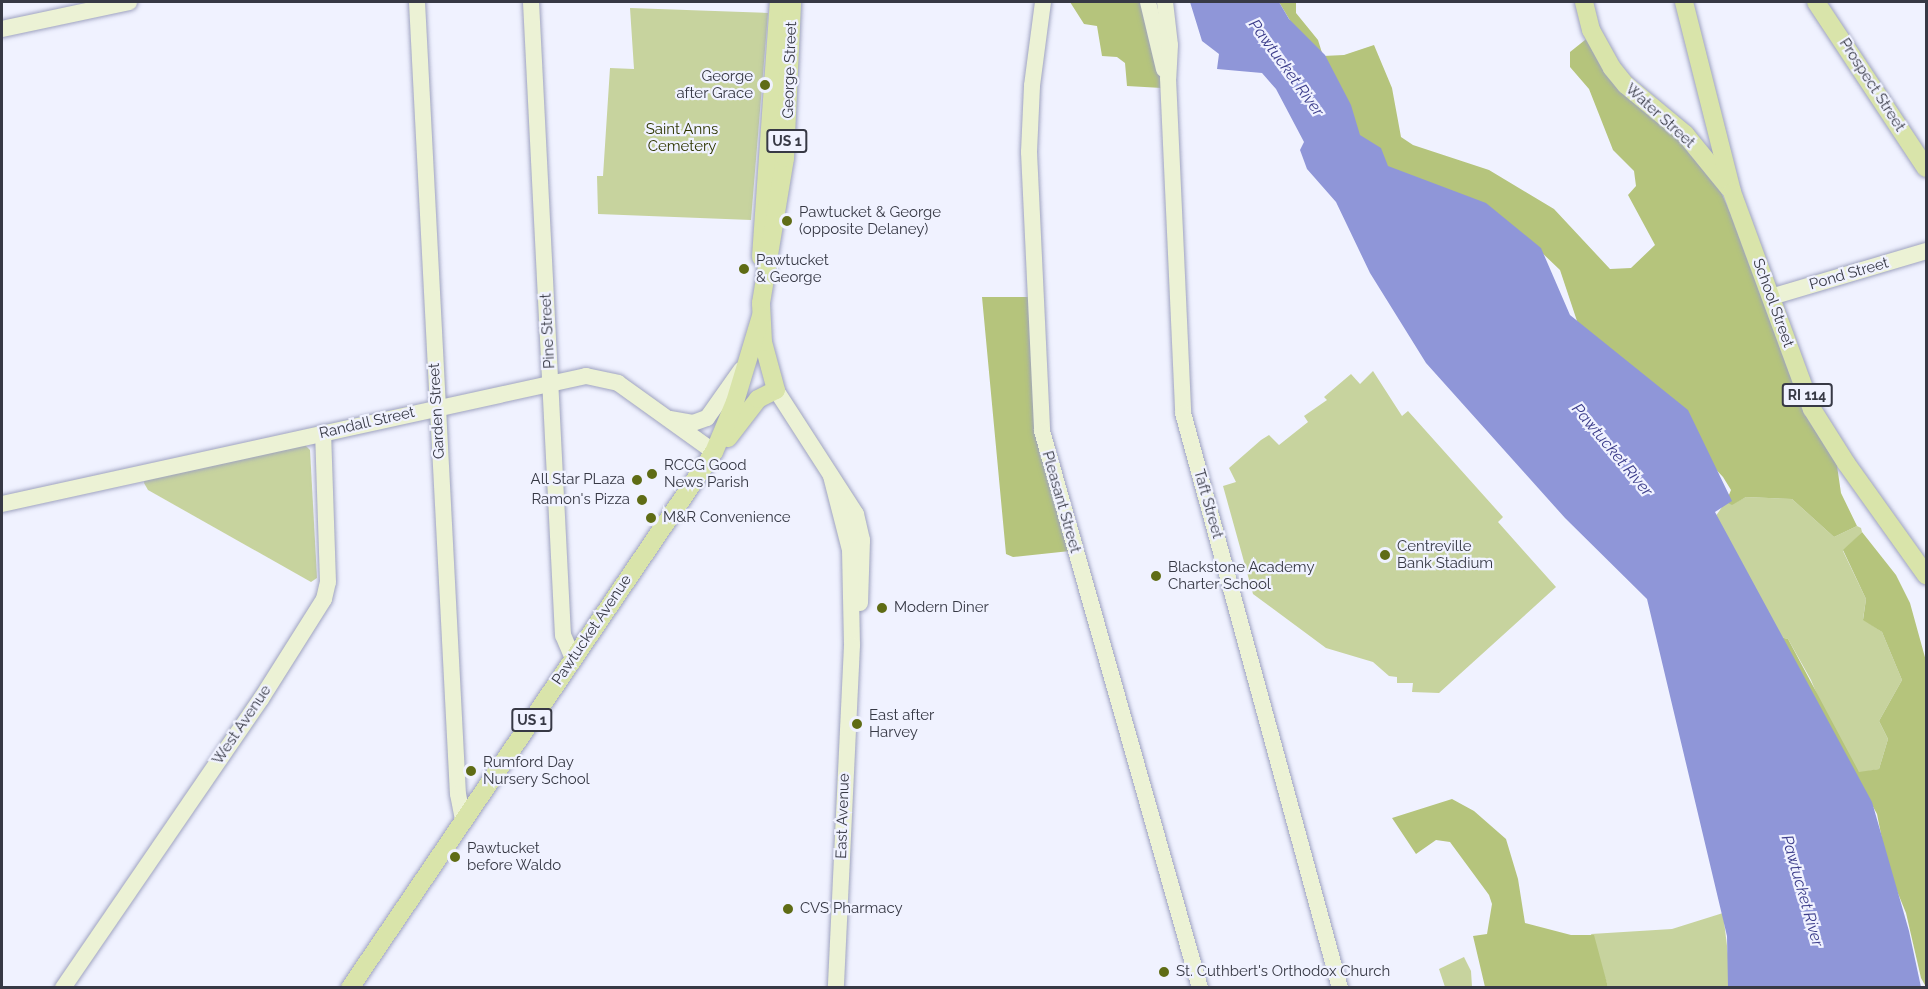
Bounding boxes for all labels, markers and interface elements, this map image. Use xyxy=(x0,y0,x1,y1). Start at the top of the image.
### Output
water label: Pawtucket River xyxy=(1244,16,1328,120)
street label: George Street xyxy=(779,21,801,119)
street label: Prospect Street xyxy=(1835,35,1909,135)
place label: George after Grace xyxy=(676,67,753,102)
marker: George after Grace xyxy=(758,78,772,92)
street label: Water Street xyxy=(1622,80,1698,152)
park label: Saint Anns Cemetery xyxy=(646,120,718,155)
road number: US 1 xyxy=(766,130,808,152)
place label: Pawtucket & George (opposite Delaney) xyxy=(799,203,941,238)
marker: Pawtucket & George (opposite Delaney) xyxy=(780,214,794,228)
place label: Pawtucket & George xyxy=(756,251,829,286)
street label: Pond Street xyxy=(1807,254,1891,294)
street label: School Street xyxy=(1749,256,1797,350)
marker: Pawtucket & George xyxy=(737,262,751,276)
street label: Pine Street xyxy=(537,293,559,369)
street label: Garden Street xyxy=(425,362,449,460)
road number: RI 114 xyxy=(1782,384,1832,406)
water label: Pawtucket River xyxy=(1568,400,1656,500)
street label: Randall Street xyxy=(317,403,417,443)
street label: Pleasant Street xyxy=(1038,449,1084,555)
place label: RCCG Good News Parish xyxy=(664,456,749,491)
marker: RCCG Good News Parish xyxy=(645,467,659,481)
street label: Taft Street xyxy=(1190,467,1226,541)
place label: All Star PLaza xyxy=(530,471,625,489)
marker: All Star PLaza xyxy=(630,473,644,487)
place label: Ramon's Pizza xyxy=(531,491,630,509)
marker: Ramon's Pizza xyxy=(635,493,649,507)
place label: M&R Convenience xyxy=(663,509,791,527)
marker: M&R Convenience xyxy=(644,511,658,525)
place label: Centreville Bank Stadium xyxy=(1397,537,1493,572)
marker: Centreville Bank Stadium xyxy=(1378,548,1392,562)
place label: Blackstone Academy Charter School xyxy=(1168,558,1315,593)
marker: Blackstone Academy Charter School xyxy=(1149,569,1163,583)
street label: Pawtucket Avenue xyxy=(548,571,636,689)
place label: Modern Diner xyxy=(894,599,989,617)
marker: Modern Diner xyxy=(875,601,889,615)
street label: West Avenue xyxy=(209,682,275,768)
place label: East after Harvey xyxy=(869,706,934,741)
road number: US 1 xyxy=(511,709,553,731)
marker: East after Harvey xyxy=(850,717,864,731)
place label: Rumford Day Nursery School xyxy=(483,753,590,788)
marker: Rumford Day Nursery School xyxy=(464,764,478,778)
street label: East Avenue xyxy=(833,773,853,859)
water label: Pawtucket River xyxy=(1777,833,1827,949)
place label: Pawtucket before Waldo xyxy=(467,839,562,874)
marker: Pawtucket before Waldo xyxy=(448,850,462,864)
place label: CVS Pharmacy xyxy=(800,900,903,918)
marker: CVS Pharmacy xyxy=(781,902,795,916)
place label: St. Cuthbert's Orthodox Church xyxy=(1176,963,1390,981)
marker: St. Cuthbert's Orthodox Church xyxy=(1157,965,1171,979)

